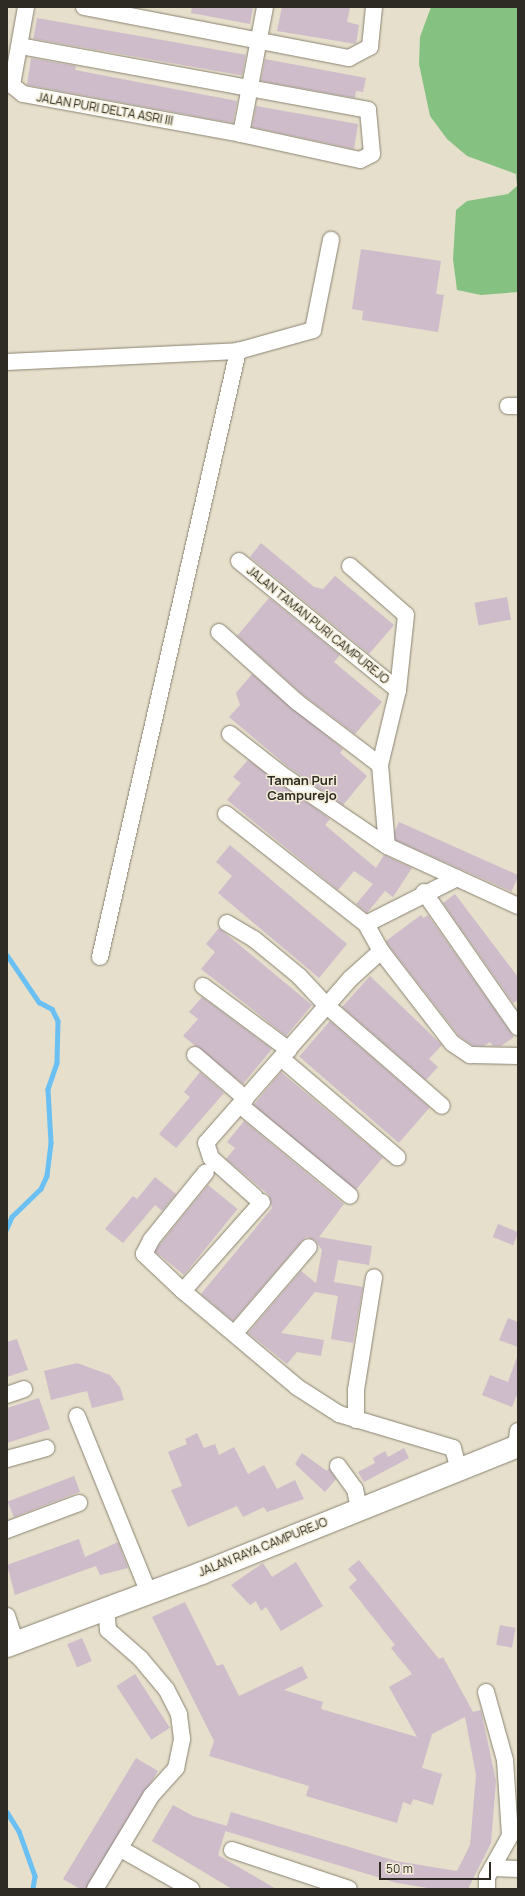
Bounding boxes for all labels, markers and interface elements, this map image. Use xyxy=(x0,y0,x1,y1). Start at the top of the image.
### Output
street label: JALAN PURI DELTA ASRI III xyxy=(36,90,174,128)
street label: JALAN TAMAN PURI CAMPUREJO xyxy=(244,563,392,687)
district label: Taman Puri Campurejo xyxy=(267,773,337,804)
street label: JALAN RAYA CAMPUREJO xyxy=(196,1514,330,1580)
scale bar xyxy=(381,1854,493,1880)
text: 50 m xyxy=(386,1860,413,1877)

